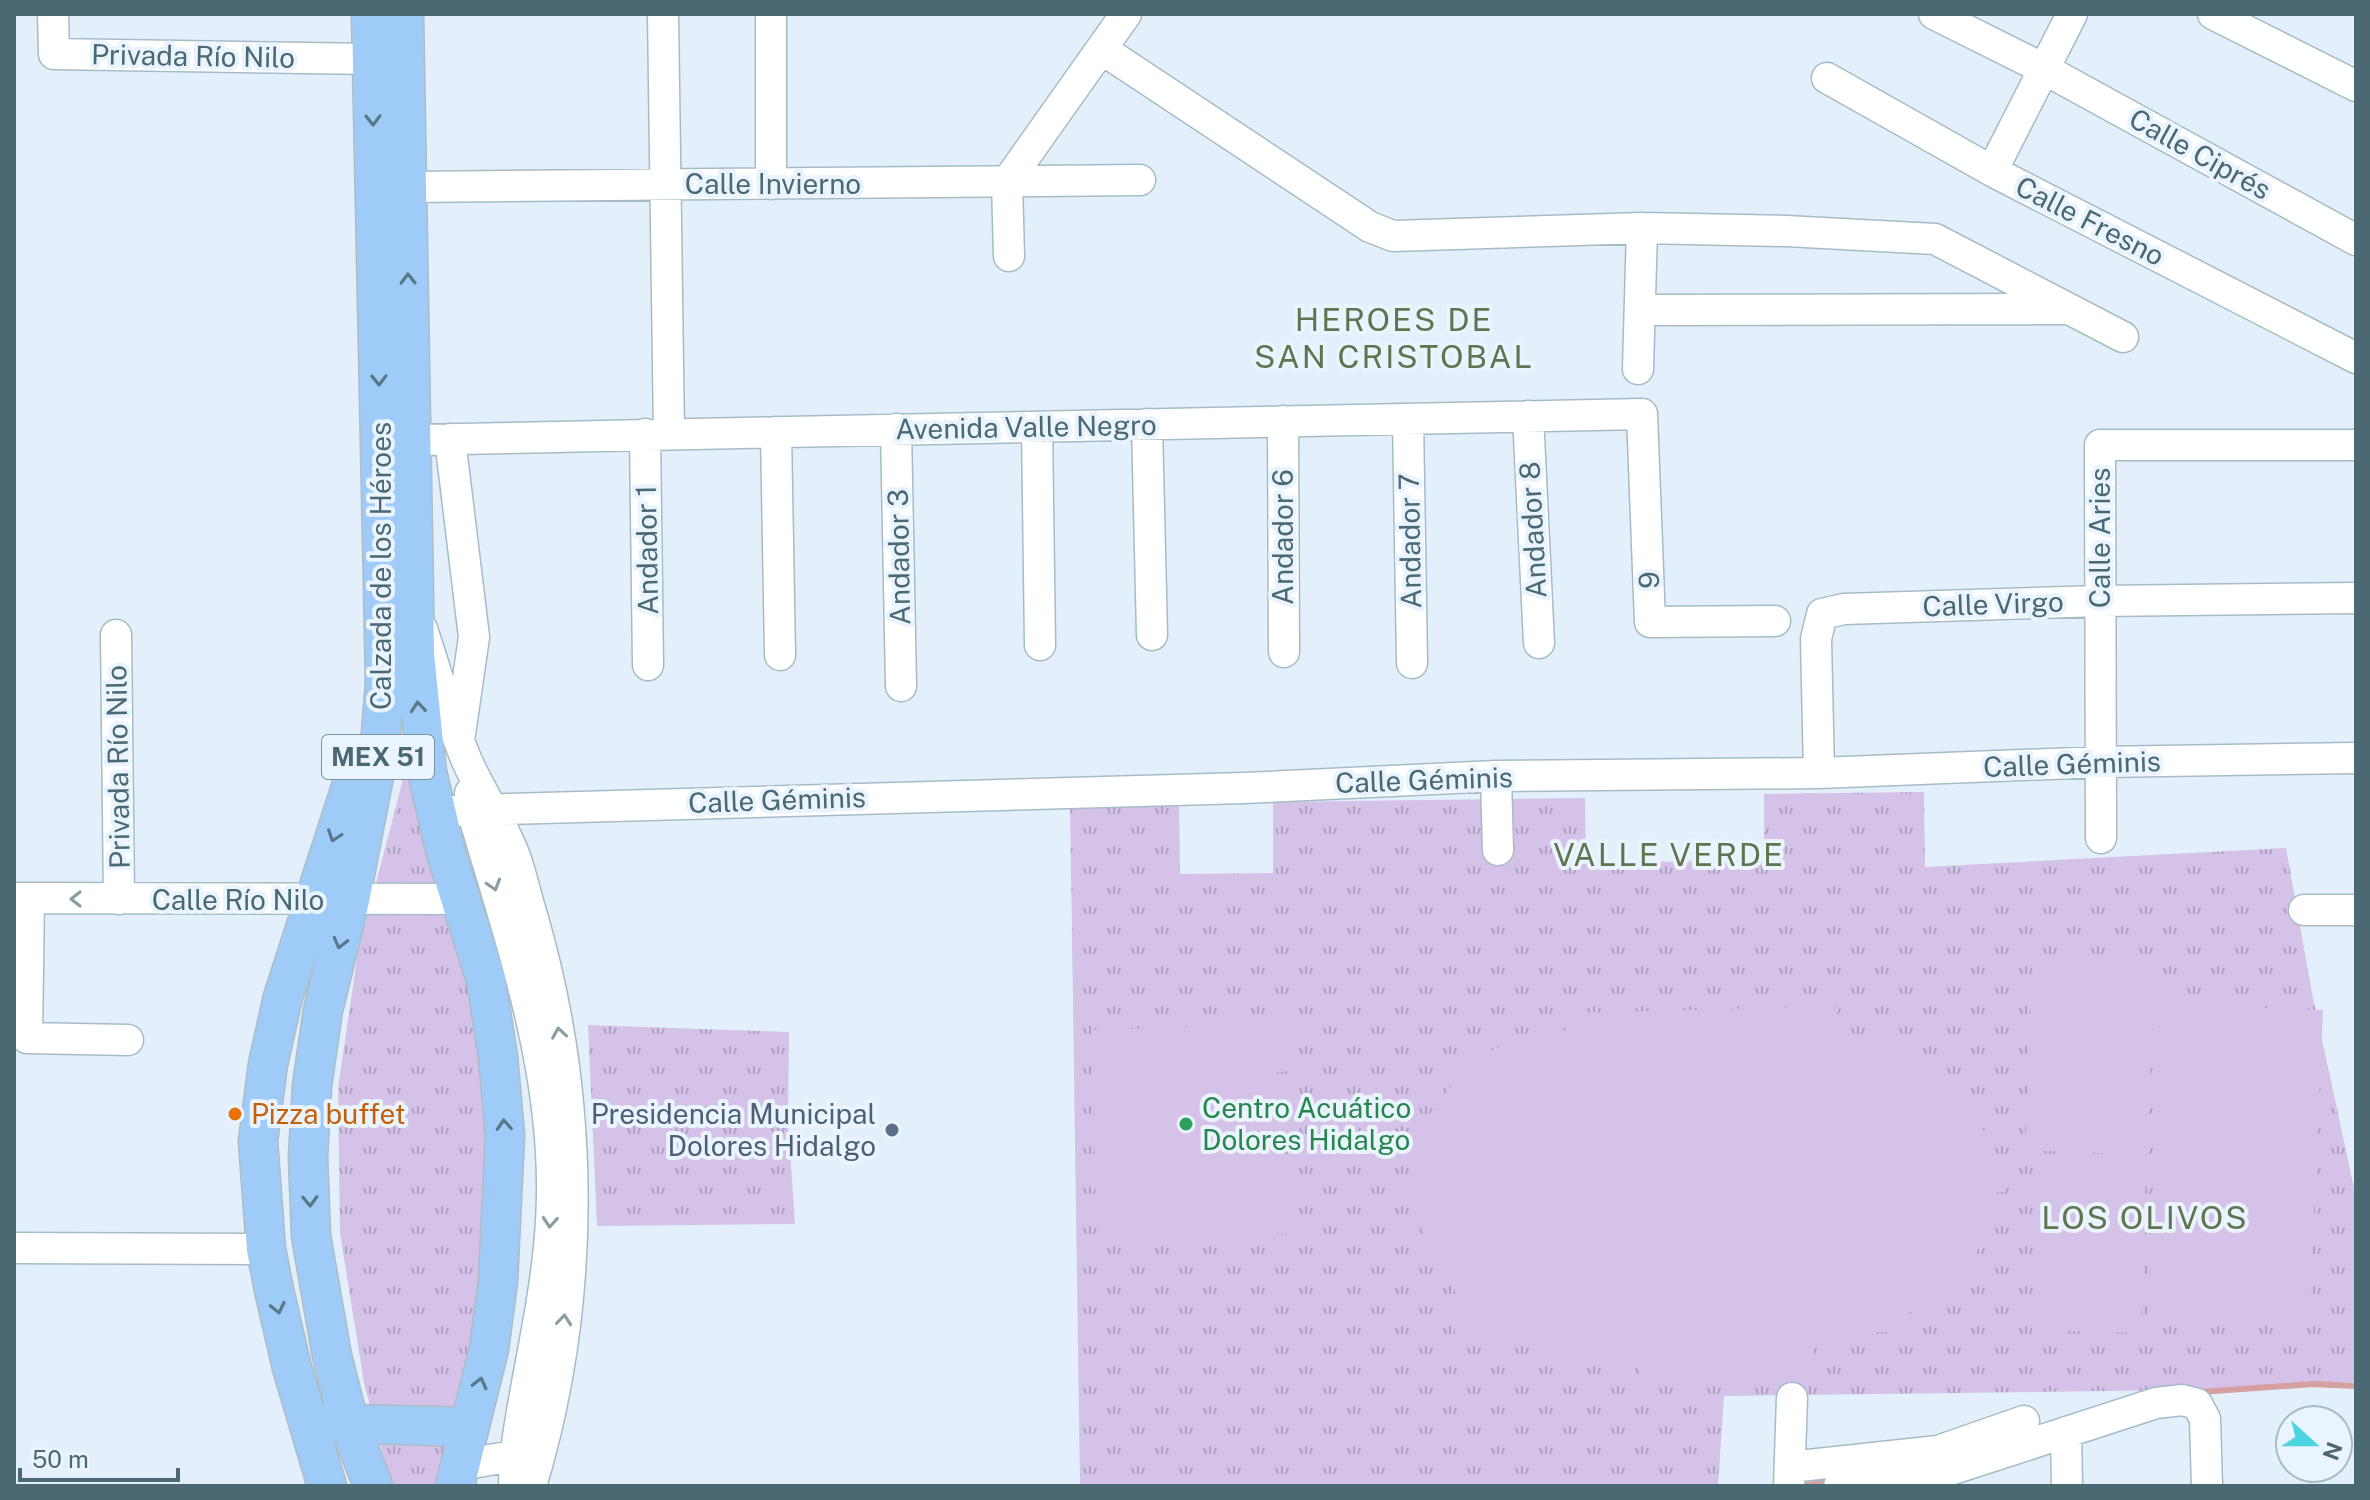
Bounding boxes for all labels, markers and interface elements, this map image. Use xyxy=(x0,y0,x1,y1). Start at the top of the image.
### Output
street label: Privada Río Nilo xyxy=(91,37,295,74)
street label: Calle Ciprés xyxy=(2124,101,2277,206)
one-way arrow xyxy=(365,114,382,127)
street label: Calle Invierno xyxy=(685,167,861,200)
street label: Calle Fresno xyxy=(2010,169,2170,272)
one-way arrow xyxy=(399,272,417,285)
district label: HEROES DE SAN CRISTOBAL xyxy=(1254,301,1534,375)
one-way arrow xyxy=(370,374,388,387)
street label: Avenida Valle Negro xyxy=(895,408,1157,445)
street label: Calzada de los Héroes xyxy=(364,422,397,710)
street label: Andador 8 xyxy=(1512,461,1553,599)
street label: Calle Aries xyxy=(2083,468,2116,608)
street label: Andador 6 xyxy=(1266,469,1299,605)
street label: Andador 7 xyxy=(1392,473,1427,609)
street label: Andador 1 xyxy=(629,485,664,615)
street label: Andador 3 xyxy=(881,489,916,625)
street label: 9 xyxy=(1632,571,1665,589)
street label: Calle Virgo xyxy=(1922,585,2064,622)
street label: Privada Río Nilo xyxy=(99,665,136,869)
one-way arrow xyxy=(410,700,427,713)
road number: MEX 51 xyxy=(322,735,434,779)
street label: Calle Géminis xyxy=(1983,744,2161,783)
street label: Calle Géminis xyxy=(1335,760,1513,799)
street label: Calle Géminis xyxy=(688,780,866,819)
one-way arrow xyxy=(327,829,343,842)
district label: VALLE VERDE xyxy=(1553,836,1785,873)
one-way arrow xyxy=(485,877,501,891)
street label: Calle Río Nilo xyxy=(152,883,324,916)
one-way arrow xyxy=(69,890,82,908)
one-way arrow xyxy=(332,936,349,950)
one-way arrow xyxy=(551,1026,568,1040)
place label: Centro Acuático Dolores Hidalgo xyxy=(1202,1091,1411,1156)
place label: Pizza buffet xyxy=(251,1097,406,1130)
place label: Presidencia Municipal Dolores Hidalgo xyxy=(591,1097,876,1162)
marker: Pizza buffet xyxy=(226,1105,244,1123)
marker: Centro Acuático Dolores Hidalgo xyxy=(1177,1115,1195,1133)
one-way arrow xyxy=(496,1118,513,1131)
marker: Presidencia Municipal Dolores Hidalgo xyxy=(883,1121,901,1139)
one-way arrow xyxy=(301,1195,318,1208)
district label: LOS OLIVOS xyxy=(2041,1199,2249,1236)
one-way arrow xyxy=(542,1216,559,1229)
one-way arrow xyxy=(269,1301,286,1315)
one-way arrow xyxy=(556,1313,573,1326)
one-way arrow xyxy=(471,1377,488,1391)
north arrow xyxy=(2274,1404,2354,1484)
scale bar xyxy=(20,1432,178,1482)
text: N xyxy=(2317,1438,2348,1464)
text: 50 m xyxy=(32,1445,89,1473)

